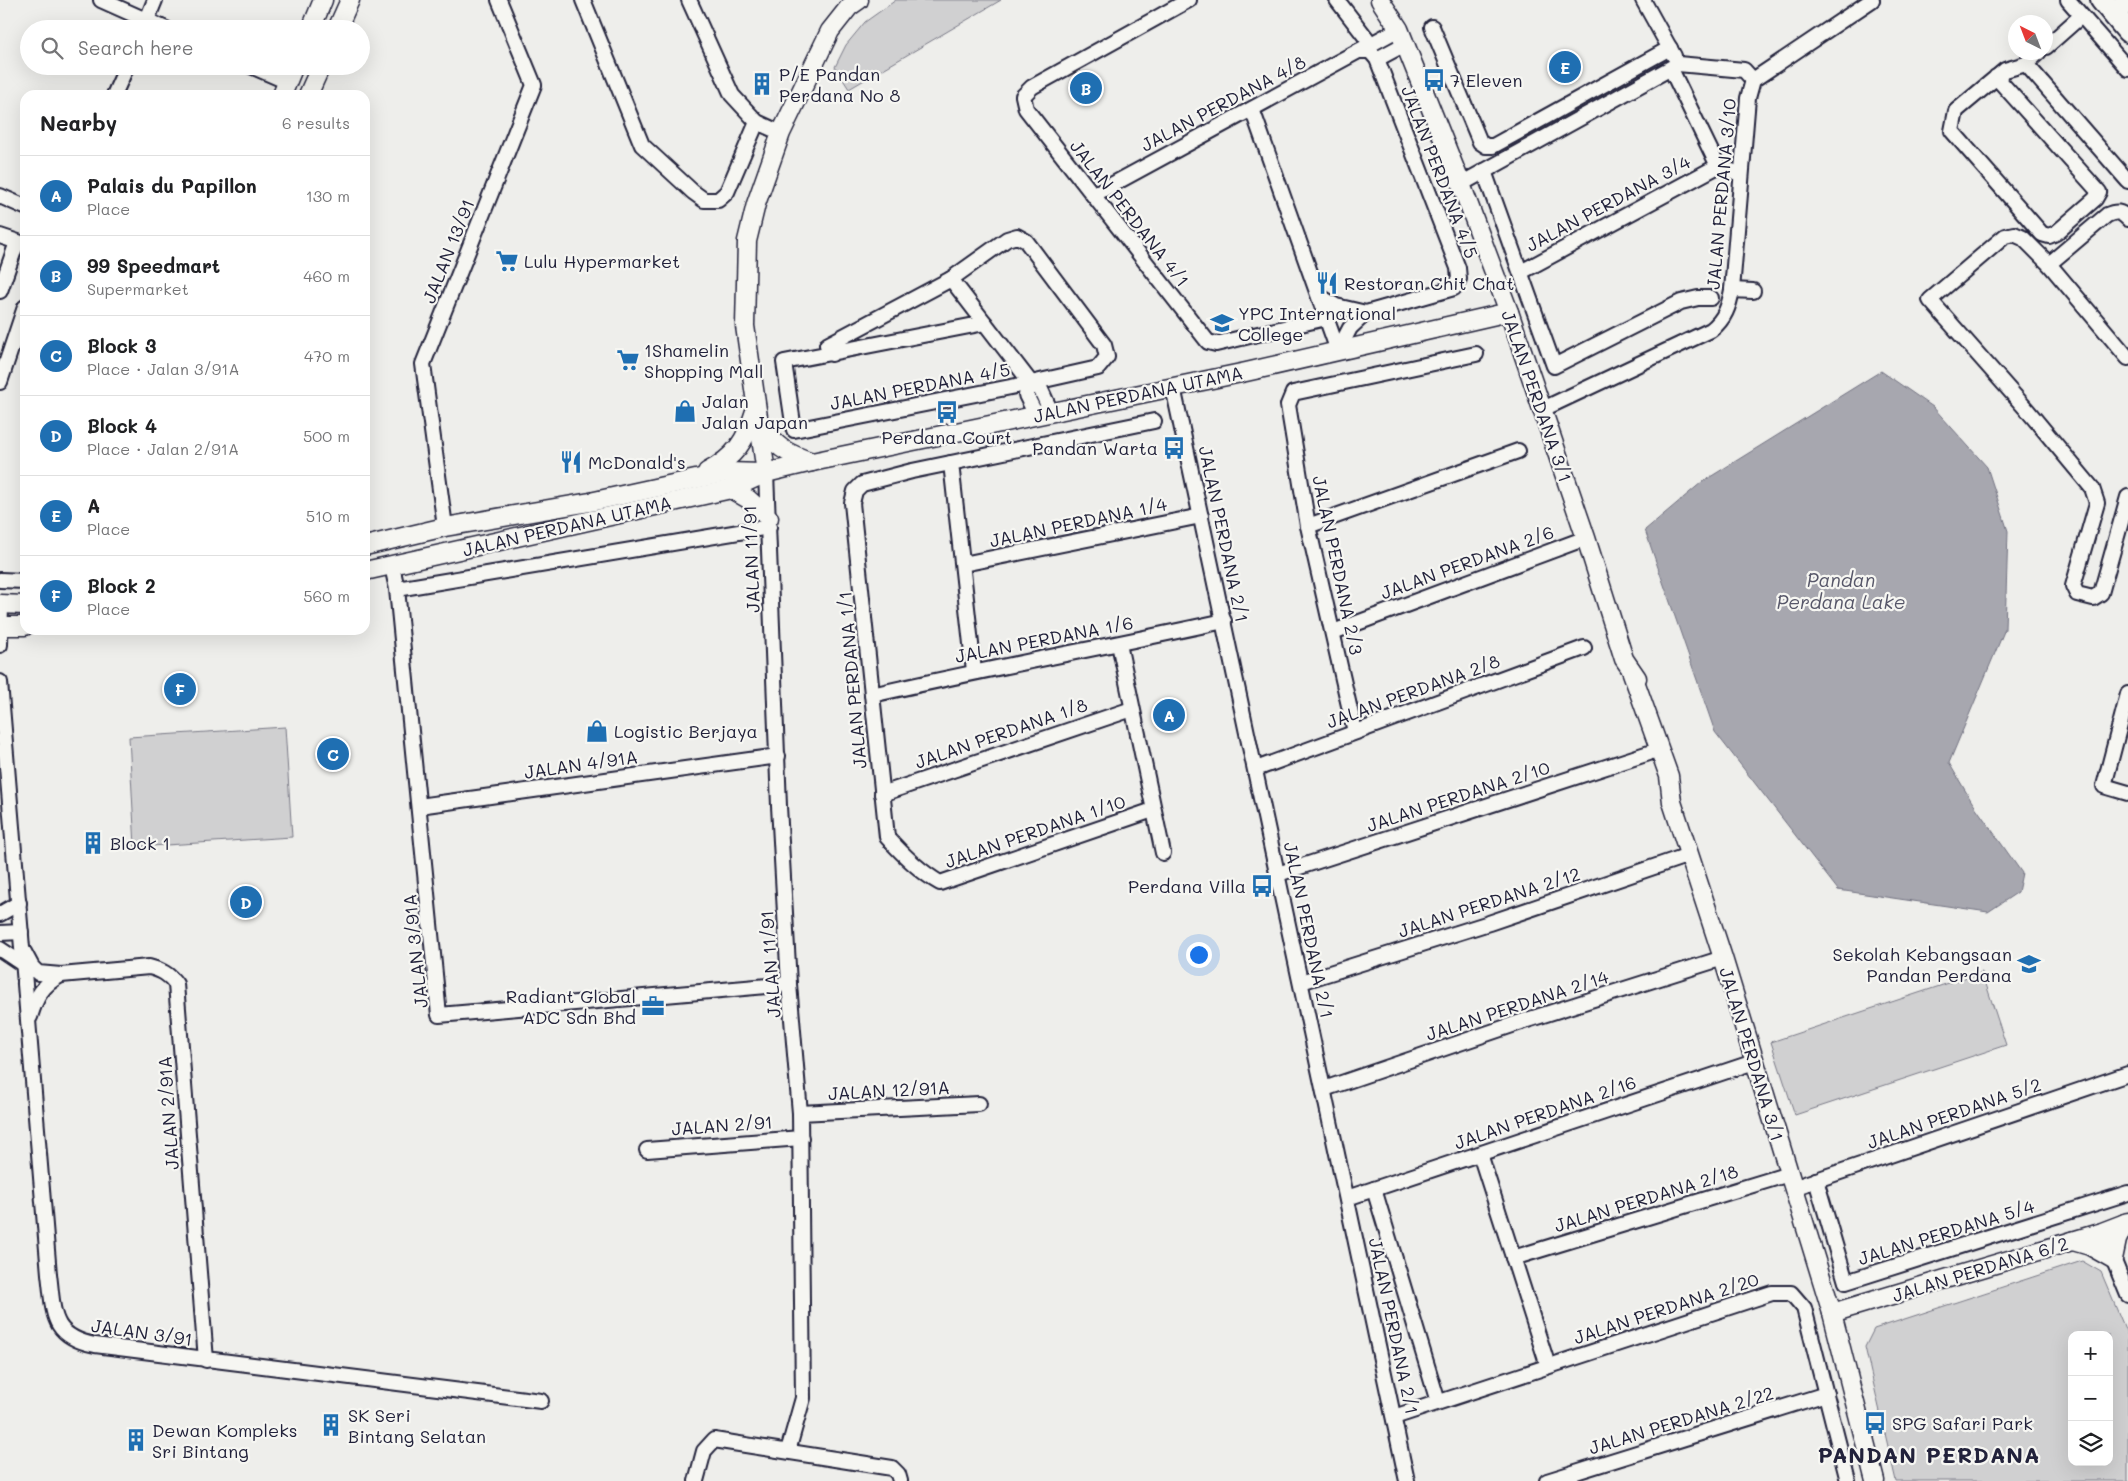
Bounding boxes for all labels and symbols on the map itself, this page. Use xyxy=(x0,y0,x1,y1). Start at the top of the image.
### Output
north arrow xyxy=(2008,15,2053,60)
pin: E xyxy=(1549,48,1581,86)
street label: JALAN PERDANA 4/8 xyxy=(1136,49,1310,157)
place label: P/E Pandan Perdana No 8 xyxy=(779,62,900,107)
bus stop icon: 7 Eleven xyxy=(1421,67,1447,93)
place label: 7 Eleven xyxy=(1450,68,1522,92)
pin: B xyxy=(1070,69,1102,107)
building icon: P/E Pandan Perdana No 8 xyxy=(749,71,775,97)
street label: JALAN PERDANA 4/5 xyxy=(1396,82,1484,262)
street label: JALAN PERDANA 3/10 xyxy=(1701,97,1741,291)
street label: JALAN PERDANA 4/1 xyxy=(1065,134,1195,292)
street label: JALAN PERDANA 3/4 xyxy=(1522,149,1695,257)
street label: JALAN 13/91 xyxy=(416,195,480,307)
supermarket icon: Lulu Hypermarket xyxy=(494,248,520,274)
place label: Lulu Hypermarket xyxy=(524,249,680,273)
restaurant icon: Restoran Chit Chat xyxy=(1314,270,1340,296)
place label: Restoran Chit Chat xyxy=(1344,271,1514,295)
place label: YPC International College xyxy=(1238,301,1396,346)
street label: JALAN PERDANA 3/1 xyxy=(1496,307,1578,485)
school or university icon: YPC International College xyxy=(1209,310,1235,336)
place label: 1Shamelin Shopping Mall xyxy=(644,338,763,383)
supermarket icon: 1Shamelin Shopping Mall xyxy=(615,347,641,373)
street label: JALAN PERDANA 4/5 xyxy=(828,357,1012,415)
street label: JALAN PERDANA UTAMA xyxy=(1031,360,1245,428)
place label: Jalan Jalan Japan xyxy=(702,389,808,434)
shop icon: Jalan Jalan Japan xyxy=(672,398,698,424)
bus stop icon: Perdana Court xyxy=(934,399,960,425)
place label: Perdana Court xyxy=(881,425,1013,449)
bus stop icon: Pandan Warta xyxy=(1161,435,1187,461)
place label: Pandan Warta xyxy=(1032,436,1158,460)
street label: JALAN PERDANA 2/1 xyxy=(1194,443,1254,625)
restaurant icon: McDonald's xyxy=(558,449,584,475)
place label: McDonald's xyxy=(588,450,686,474)
street label: JALAN PERDANA 2/3 xyxy=(1307,473,1369,657)
street label: JALAN PERDANA UTAMA xyxy=(460,490,674,562)
street label: JALAN PERDANA 1/4 xyxy=(987,491,1169,553)
street label: JALAN 11/91 xyxy=(737,505,765,613)
street label: JALAN PERDANA 2/6 xyxy=(1377,519,1557,605)
water label: Pandan Perdana Lake xyxy=(1777,567,1905,614)
street label: JALAN PERDANA 1/1 xyxy=(832,590,872,770)
street label: JALAN PERDANA 1/6 xyxy=(953,610,1135,668)
street label: JALAN PERDANA 2/8 xyxy=(1323,648,1503,734)
pin: F xyxy=(164,670,196,708)
street label: JALAN PERDANA 1/8 xyxy=(912,692,1091,774)
pin: A xyxy=(1153,696,1185,734)
shop icon: Logistic Berjaya xyxy=(584,718,610,744)
place label: Logistic Berjaya xyxy=(614,719,758,743)
pin: C xyxy=(317,735,349,773)
street label: JALAN 4/91A xyxy=(523,744,639,784)
street label: JALAN PERDANA 2/10 xyxy=(1363,755,1553,837)
street label: JALAN PERDANA 1/10 xyxy=(942,789,1128,873)
building icon: Block 1 xyxy=(80,830,106,856)
place label: Block 1 xyxy=(110,831,170,855)
street label: JALAN PERDANA 2/1 xyxy=(1279,839,1339,1021)
street label: JALAN PERDANA 2/12 xyxy=(1395,861,1583,943)
bus stop icon: Perdana Villa xyxy=(1249,873,1275,899)
place label: Perdana Villa xyxy=(1128,874,1246,898)
pin: D xyxy=(230,883,262,921)
street label: JALAN 3/91A xyxy=(397,893,433,1009)
street label: JALAN 11/91 xyxy=(754,910,786,1018)
your location xyxy=(1186,942,1212,968)
place label: Sekolah Kebangsaan Pandan Perdana xyxy=(1833,942,2012,987)
school or university icon: Sekolah Kebangsaan Pandan Perdana xyxy=(2016,951,2042,977)
street label: JALAN PERDANA 2/14 xyxy=(1423,964,1612,1046)
street label: JALAN PERDANA 3/1 xyxy=(1714,964,1790,1144)
place label: Radiant Global ADC Sdn Bhd xyxy=(506,984,636,1029)
office icon: Radiant Global ADC Sdn Bhd xyxy=(640,993,666,1019)
street label: JALAN 2/91A xyxy=(152,1055,184,1171)
street label: JALAN PERDANA 2/16 xyxy=(1451,1070,1639,1154)
street label: JALAN PERDANA 5/2 xyxy=(1864,1072,2044,1154)
street label: JALAN 12/91A xyxy=(827,1075,951,1105)
street label: JALAN 2/91 xyxy=(671,1109,773,1141)
street label: JALAN PERDANA 2/18 xyxy=(1551,1159,1741,1237)
street label: JALAN PERDANA 5/4 xyxy=(1855,1194,2037,1270)
street label: JALAN PERDANA 6/2 xyxy=(1889,1231,2071,1307)
street label: JALAN PERDANA 2/1 xyxy=(1364,1235,1424,1417)
street label: JALAN PERDANA 2/20 xyxy=(1570,1267,1762,1349)
street label: JALAN 3/91 xyxy=(90,1313,194,1351)
street label: JALAN PERDANA 2/22 xyxy=(1586,1380,1776,1460)
place label: SK Seri Bintang Selatan xyxy=(348,1403,486,1448)
bus stop icon: SPG Safari Park xyxy=(1862,1410,1888,1436)
place label: SPG Safari Park xyxy=(1892,1411,2033,1435)
building icon: SK Seri Bintang Selatan xyxy=(318,1412,344,1438)
place label: Dewan Kompleks Sri Bintang xyxy=(152,1418,297,1463)
building icon: Dewan Kompleks Sri Bintang xyxy=(123,1427,149,1453)
district label: PANDAN PERDANA xyxy=(1818,1440,2040,1469)

